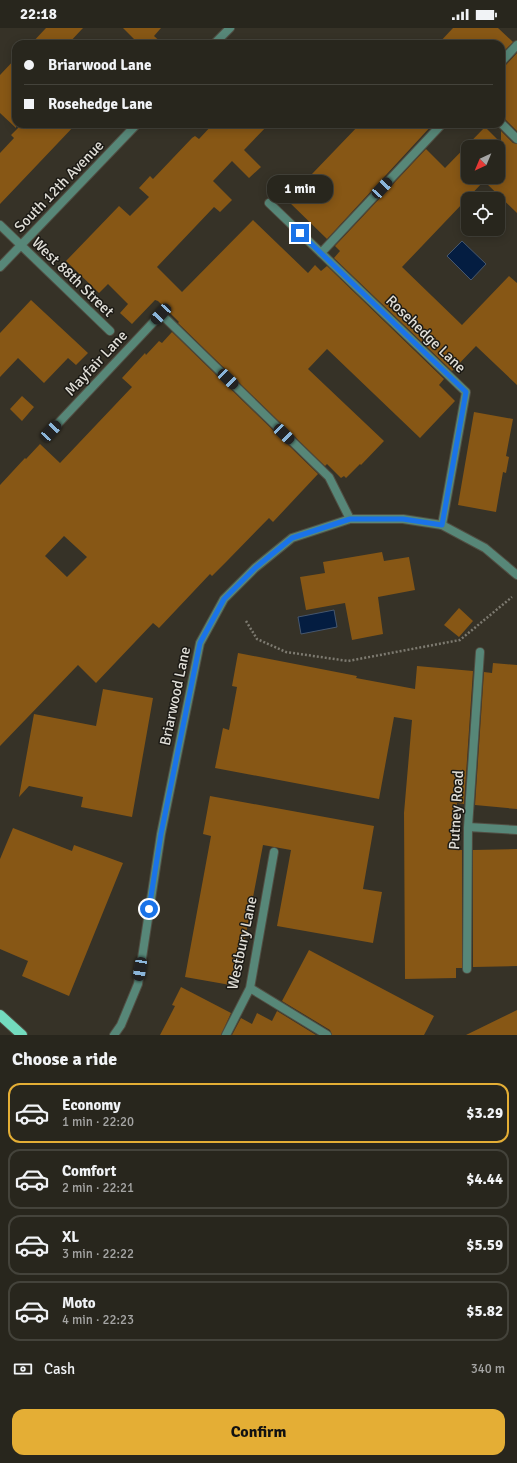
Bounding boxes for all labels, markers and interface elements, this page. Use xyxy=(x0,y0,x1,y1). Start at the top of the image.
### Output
text: 22:18 xyxy=(20,5,57,23)
text: Briarwood Lane xyxy=(48,56,151,74)
text: Rosehedge Lane xyxy=(48,95,153,113)
street label: South 12th Avenue xyxy=(11,136,107,236)
north arrow xyxy=(461,140,505,184)
map controls xyxy=(461,140,505,236)
callout: 1 min xyxy=(267,175,333,203)
car xyxy=(369,175,395,201)
text: 1 min xyxy=(284,181,316,197)
button: locate xyxy=(461,192,505,236)
route end xyxy=(291,224,309,242)
street label: West 88th Street xyxy=(28,233,118,321)
street label: Rosehedge Lane xyxy=(382,291,470,377)
car xyxy=(148,301,174,327)
street label: Mayfair Lane xyxy=(61,326,131,400)
car xyxy=(215,366,241,392)
car xyxy=(38,418,64,444)
car xyxy=(271,421,297,447)
street label: Briarwood Lane xyxy=(156,645,194,747)
street label: Putney Road xyxy=(445,770,467,850)
street label: Westbury Lane xyxy=(223,895,261,991)
route start xyxy=(140,900,158,918)
car xyxy=(132,956,148,982)
text: Choose a ride xyxy=(12,1048,117,1070)
icon: car xyxy=(14,1095,50,1131)
text: Economy xyxy=(62,1096,121,1114)
text: $3.29 xyxy=(466,1104,503,1122)
text: 1 min · 22:20 xyxy=(62,1114,134,1130)
icon: car xyxy=(14,1161,50,1197)
text: Comfort xyxy=(62,1162,116,1180)
text: $4.44 xyxy=(466,1170,503,1188)
text: 2 min · 22:21 xyxy=(62,1180,134,1196)
icon: car xyxy=(14,1227,50,1263)
text: XL xyxy=(62,1228,79,1246)
text: $5.59 xyxy=(466,1236,503,1254)
text: 3 min · 22:22 xyxy=(62,1246,134,1262)
icon: car xyxy=(14,1293,50,1329)
text: Moto xyxy=(62,1294,96,1312)
text: $5.82 xyxy=(466,1302,503,1320)
text: 4 min · 22:23 xyxy=(62,1312,134,1328)
icon: cash xyxy=(12,1358,34,1380)
text: Cash xyxy=(44,1360,75,1378)
text: 340 m xyxy=(471,1361,505,1377)
button: Confirm xyxy=(12,1409,505,1455)

